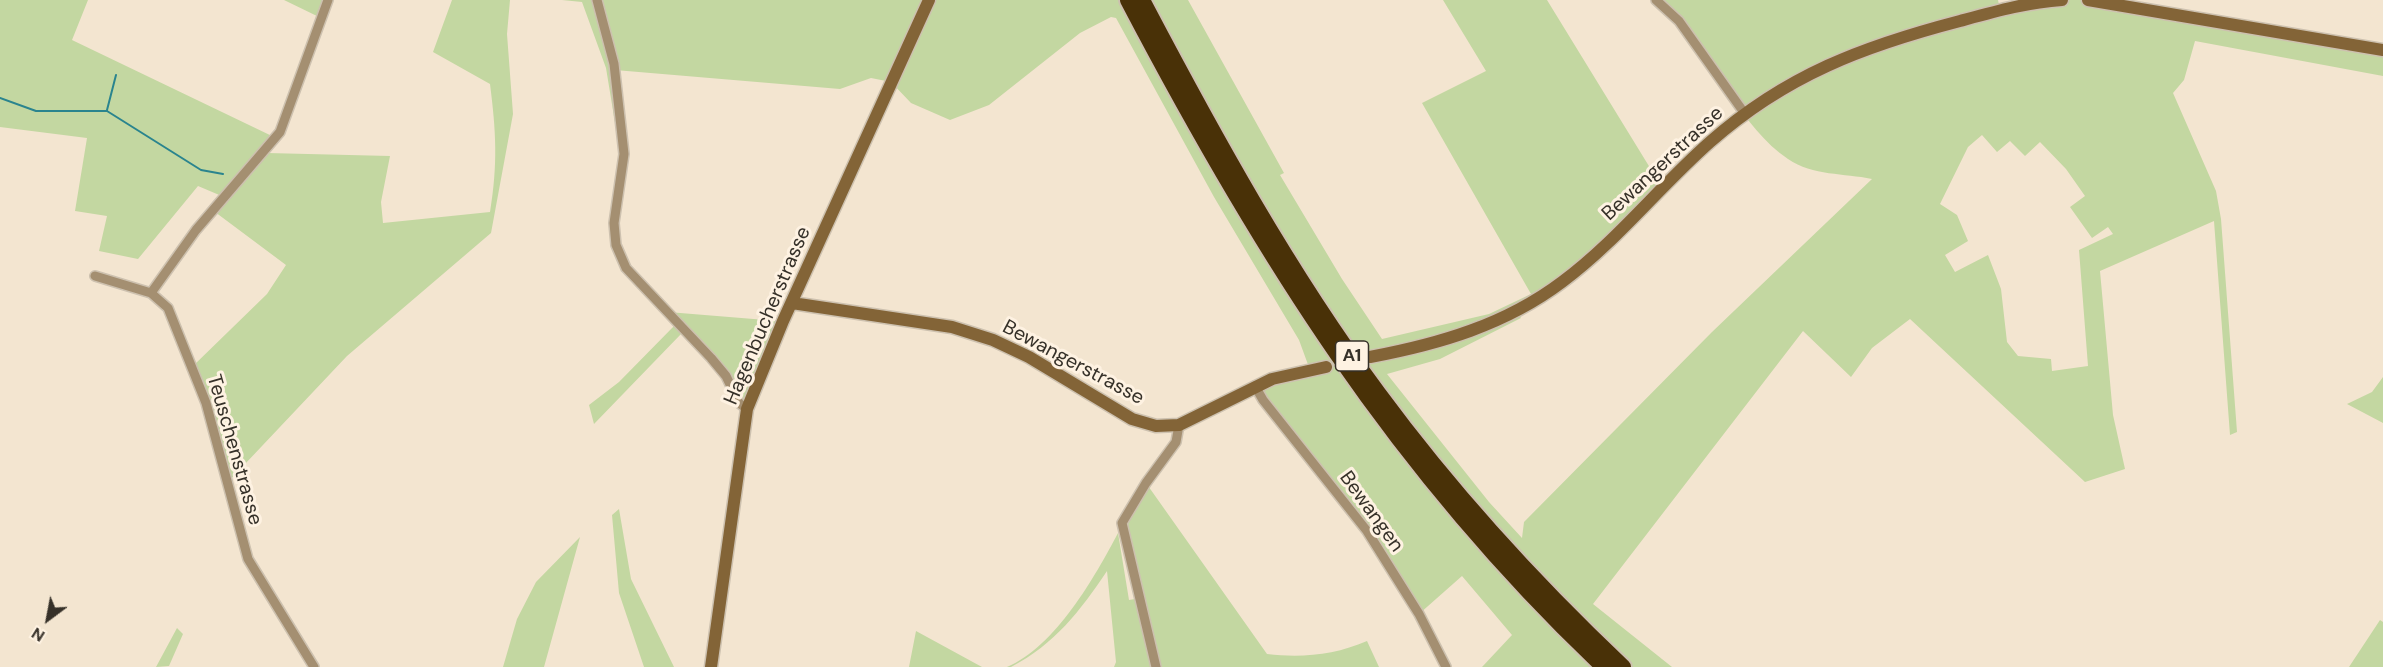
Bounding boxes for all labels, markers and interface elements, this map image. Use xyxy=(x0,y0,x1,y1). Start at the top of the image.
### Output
street label: Bewangerstrasse xyxy=(1597,102,1729,226)
street label: Hagenbucherstrasse xyxy=(720,223,816,409)
street label: Bewangerstrasse xyxy=(998,316,1148,410)
road number: A1 xyxy=(1336,341,1368,371)
street label: Teuschenstrasse xyxy=(201,372,267,528)
street label: Bewangen xyxy=(1334,467,1408,557)
north arrow xyxy=(18,589,78,649)
text: N xyxy=(28,623,49,647)

